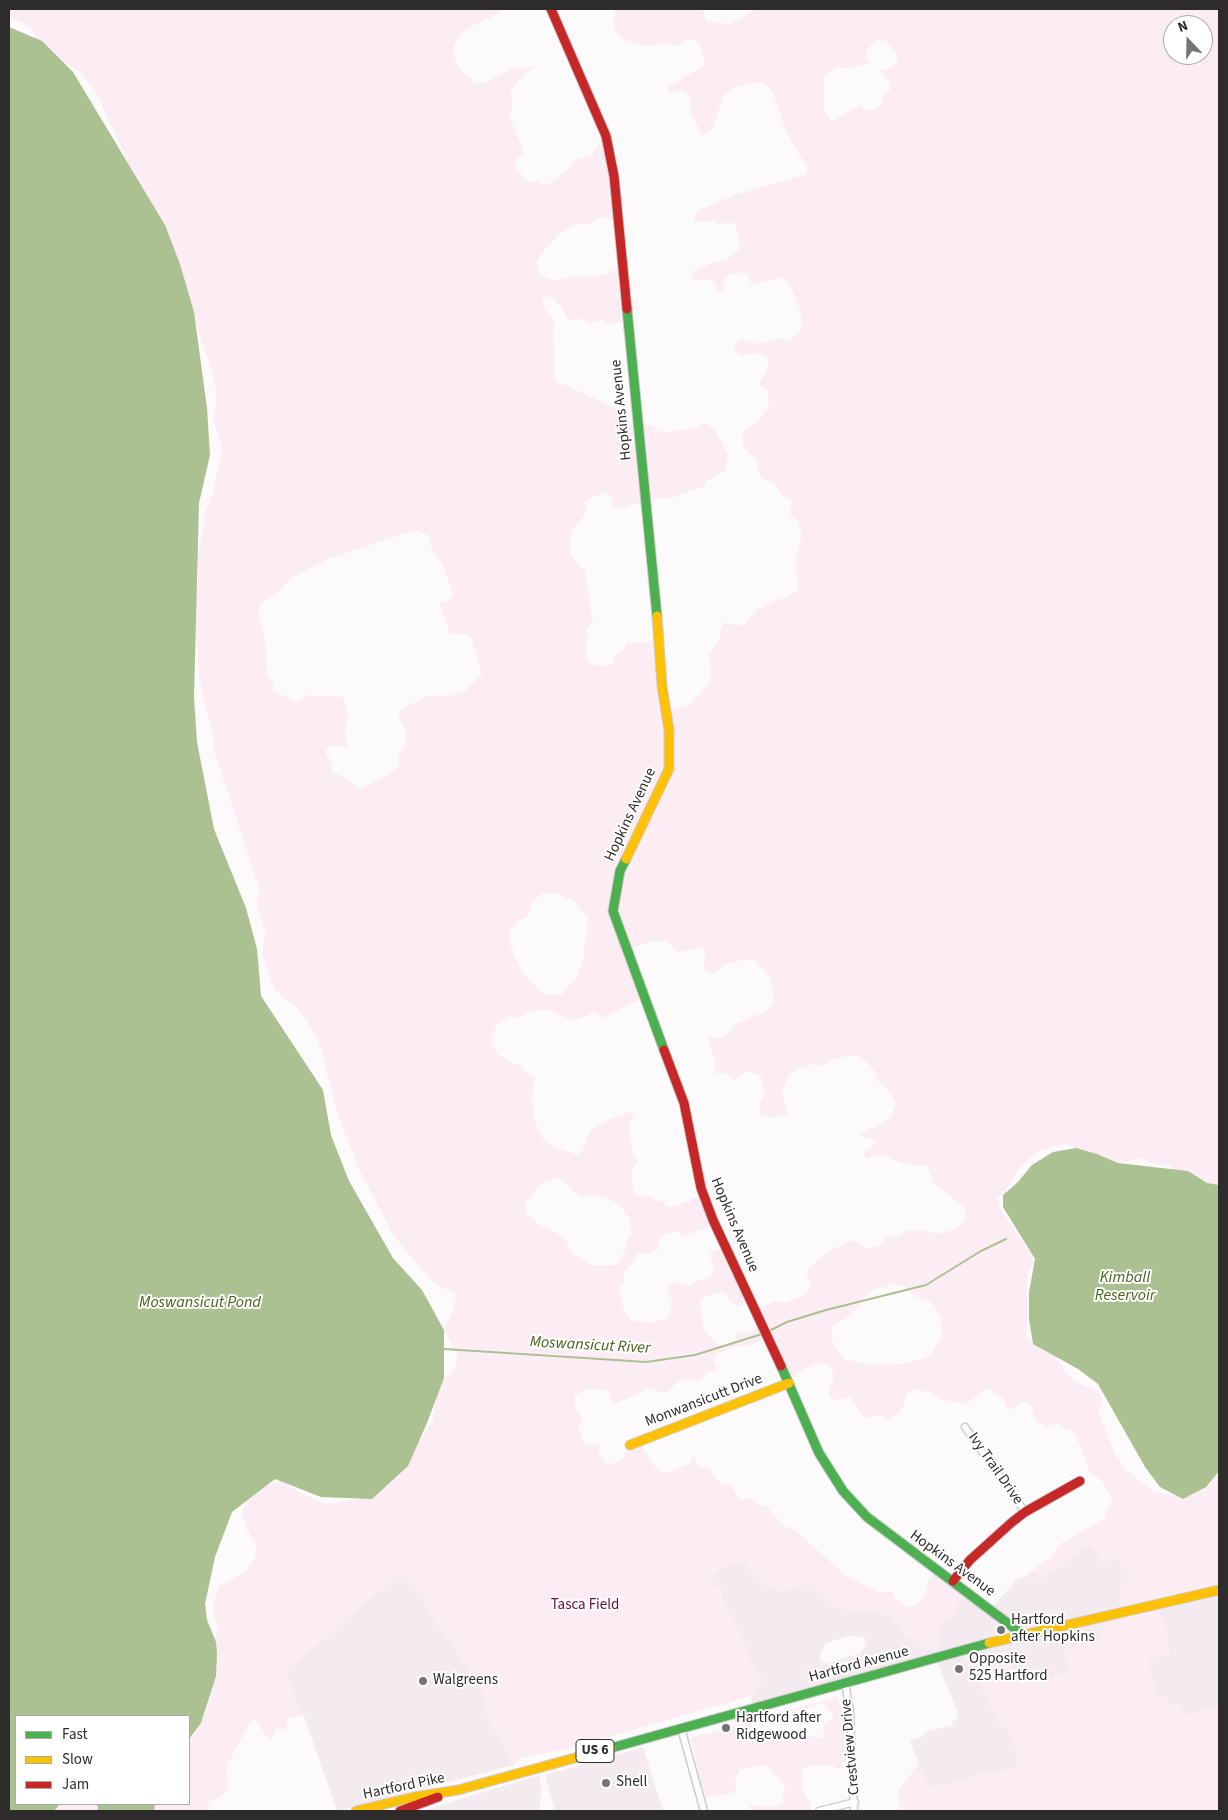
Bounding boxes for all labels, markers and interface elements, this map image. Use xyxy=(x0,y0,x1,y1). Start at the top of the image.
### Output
north arrow xyxy=(1163,15,1213,65)
text: N xyxy=(1175,16,1191,38)
street label: Hopkins Avenue xyxy=(608,359,636,461)
street label: Hopkins Avenue xyxy=(601,765,661,865)
street label: Hopkins Avenue xyxy=(706,1175,762,1275)
water label: Kimball Reservoir xyxy=(1095,1268,1155,1306)
water label: Moswansicut Pond xyxy=(139,1293,261,1313)
water label: Moswansicut River xyxy=(529,1333,651,1359)
street label: Monwansicutt Drive xyxy=(643,1370,765,1432)
street label: Ivy Trail Drive xyxy=(964,1430,1026,1508)
street label: Hopkins Avenue xyxy=(906,1527,998,1601)
park label: Tasca Field xyxy=(551,1597,619,1615)
place label: Hartford after Hopkins xyxy=(1011,1612,1095,1647)
marker: Hartford after Hopkins xyxy=(995,1624,1007,1636)
street label: Hartford Avenue xyxy=(807,1643,911,1687)
place label: Opposite 525 Hartford xyxy=(969,1651,1048,1686)
marker: Opposite 525 Hartford xyxy=(953,1663,965,1675)
place label: Walgreens xyxy=(433,1672,498,1690)
marker: Walgreens xyxy=(417,1675,429,1687)
street label: Crestview Drive xyxy=(838,1698,864,1796)
place label: Hartford after Ridgewood xyxy=(736,1710,821,1745)
legend xyxy=(15,1715,190,1805)
marker: Hartford after Ridgewood xyxy=(720,1722,732,1734)
text: Fast xyxy=(62,1724,88,1745)
road number: US 6 xyxy=(576,1740,614,1762)
text: Slow xyxy=(62,1749,93,1770)
street label: Hartford Pike xyxy=(362,1770,446,1804)
text: Jam xyxy=(62,1774,89,1795)
place label: Shell xyxy=(616,1774,647,1792)
marker: Shell xyxy=(600,1777,612,1789)

